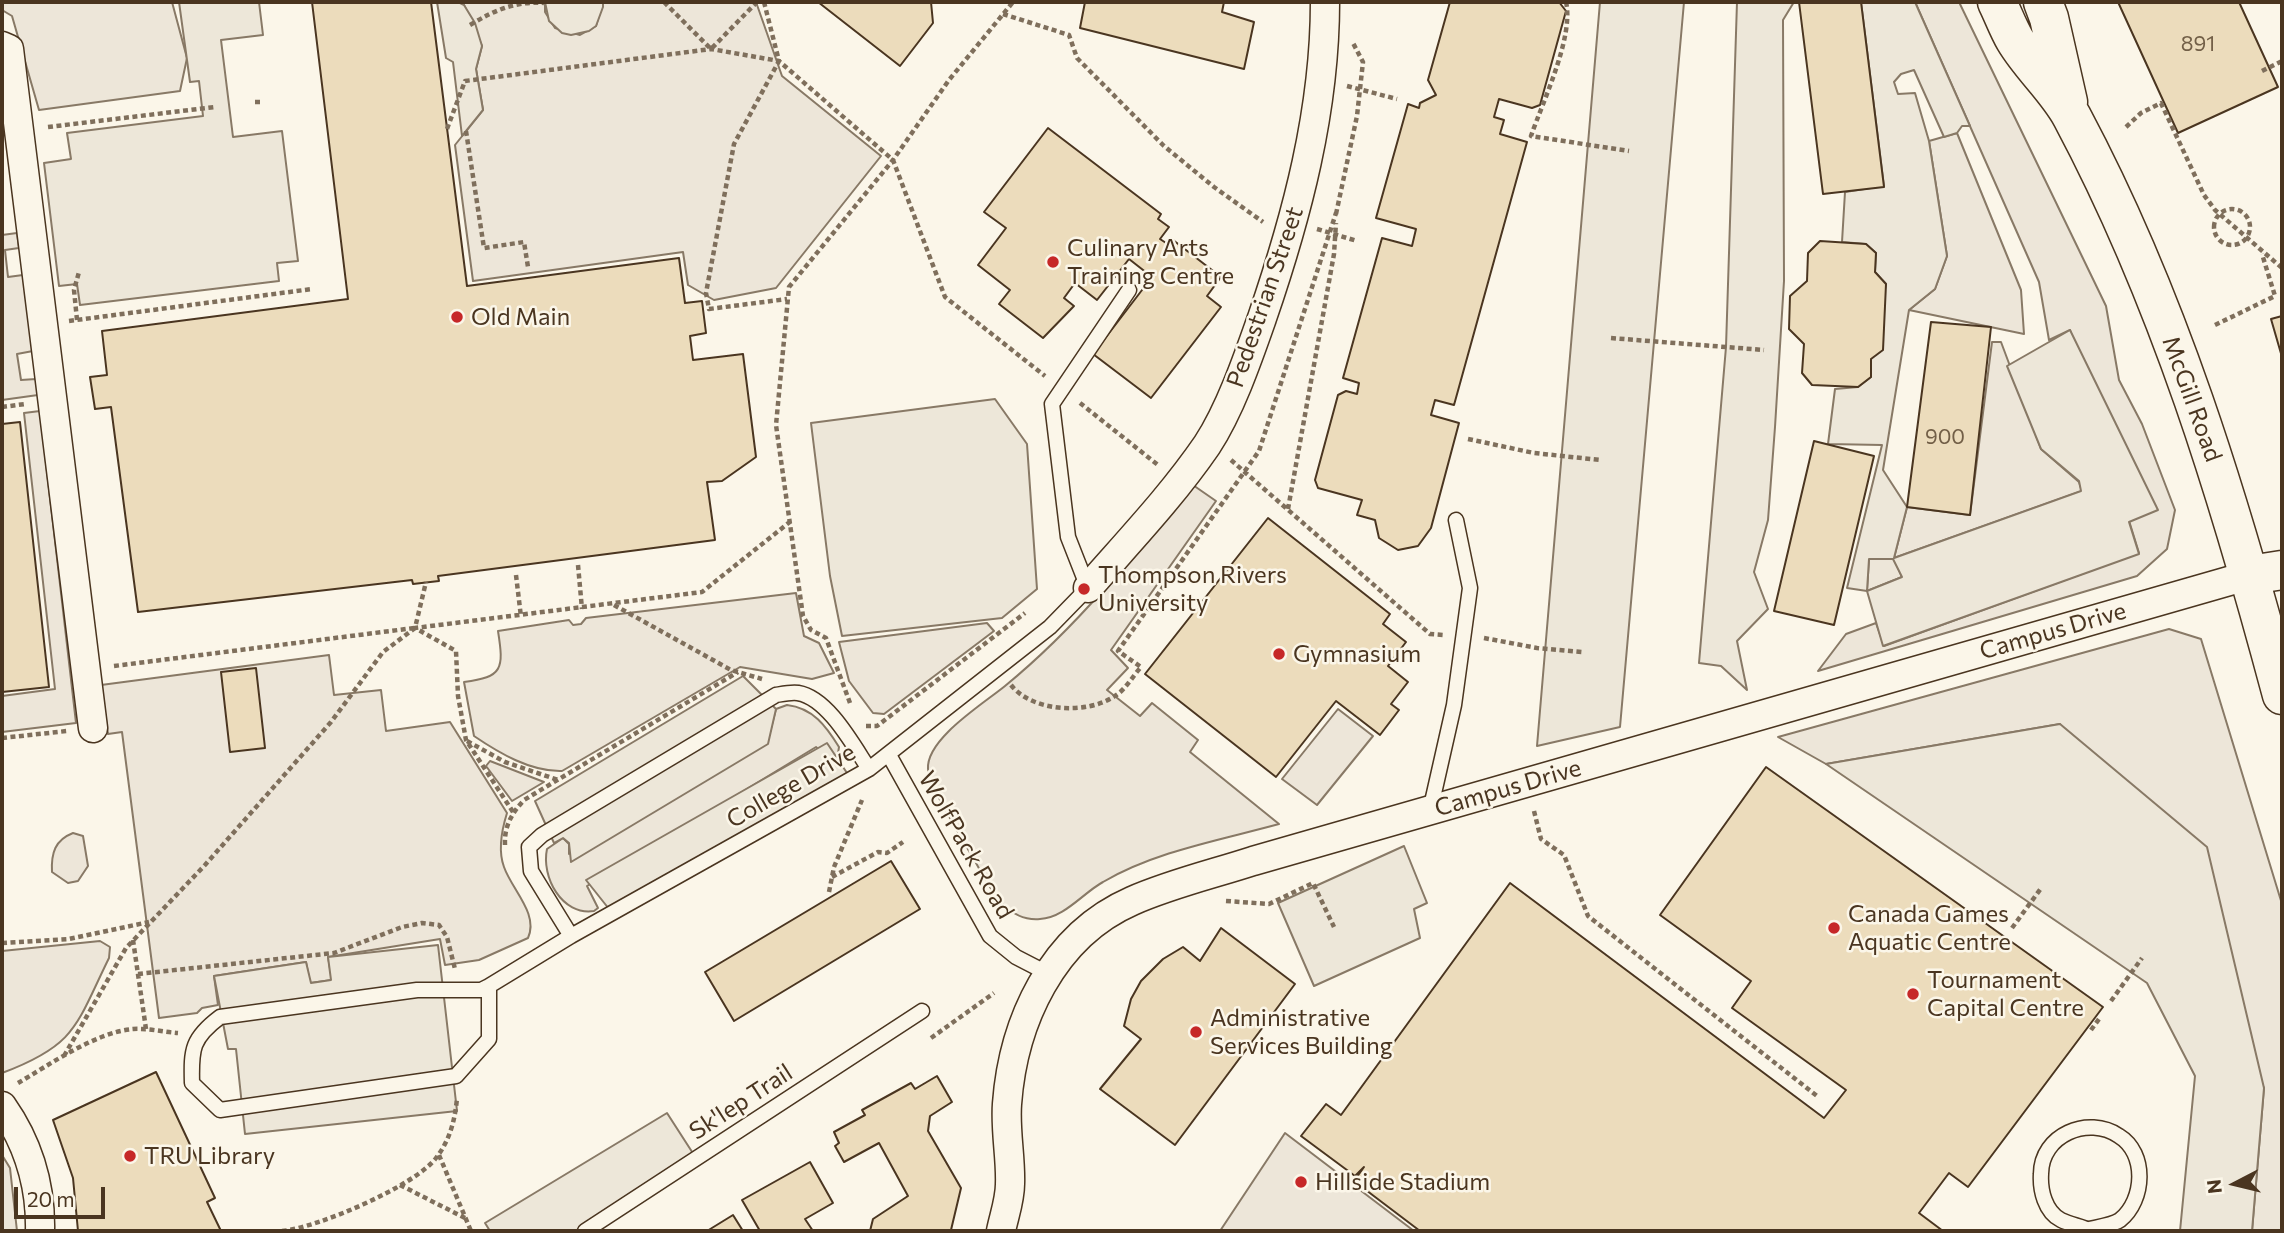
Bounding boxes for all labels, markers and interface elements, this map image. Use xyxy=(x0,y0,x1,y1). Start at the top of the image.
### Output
house number: 891 xyxy=(2181,31,2215,57)
street label: Pedestrian Street xyxy=(1221,203,1309,391)
place label: Culinary Arts Training Centre xyxy=(1067,234,1234,290)
marker: Culinary Arts Training Centre xyxy=(1045,254,1061,270)
place label: Old Main xyxy=(471,303,570,331)
marker: Old Main xyxy=(449,309,465,325)
street label: McGill Road xyxy=(2156,332,2228,466)
house number: 900 xyxy=(1925,424,1965,450)
place label: Thompson Rivers University xyxy=(1098,561,1287,617)
marker: Thompson Rivers University xyxy=(1076,581,1092,597)
street label: Campus Drive xyxy=(1976,596,2130,666)
place label: Gymnasium xyxy=(1293,640,1421,668)
marker: Gymnasium xyxy=(1271,646,1287,662)
street label: College Drive xyxy=(722,738,860,834)
street label: Campus Drive xyxy=(1431,753,1585,823)
street label: WolfPack Road xyxy=(912,766,1020,924)
place label: Canada Games Aquatic Centre xyxy=(1848,900,2011,956)
marker: Canada Games Aquatic Centre xyxy=(1826,920,1842,936)
place label: Tournament Capital Centre xyxy=(1927,966,2084,1022)
marker: Tournament Capital Centre xyxy=(1905,986,1921,1002)
place label: Administrative Services Building xyxy=(1210,1004,1393,1060)
marker: Administrative Services Building xyxy=(1188,1024,1204,1040)
street label: Sk'lep Trail xyxy=(684,1058,798,1146)
place label: TRU Library xyxy=(144,1142,275,1170)
marker: TRU Library xyxy=(122,1148,138,1164)
north arrow xyxy=(2200,1149,2270,1219)
place label: Hillside Stadium xyxy=(1315,1168,1490,1196)
scale bar xyxy=(18,1174,108,1218)
marker: Hillside Stadium xyxy=(1293,1174,1309,1190)
text: N xyxy=(2201,1178,2226,1195)
text: 20 m xyxy=(27,1186,75,1211)

